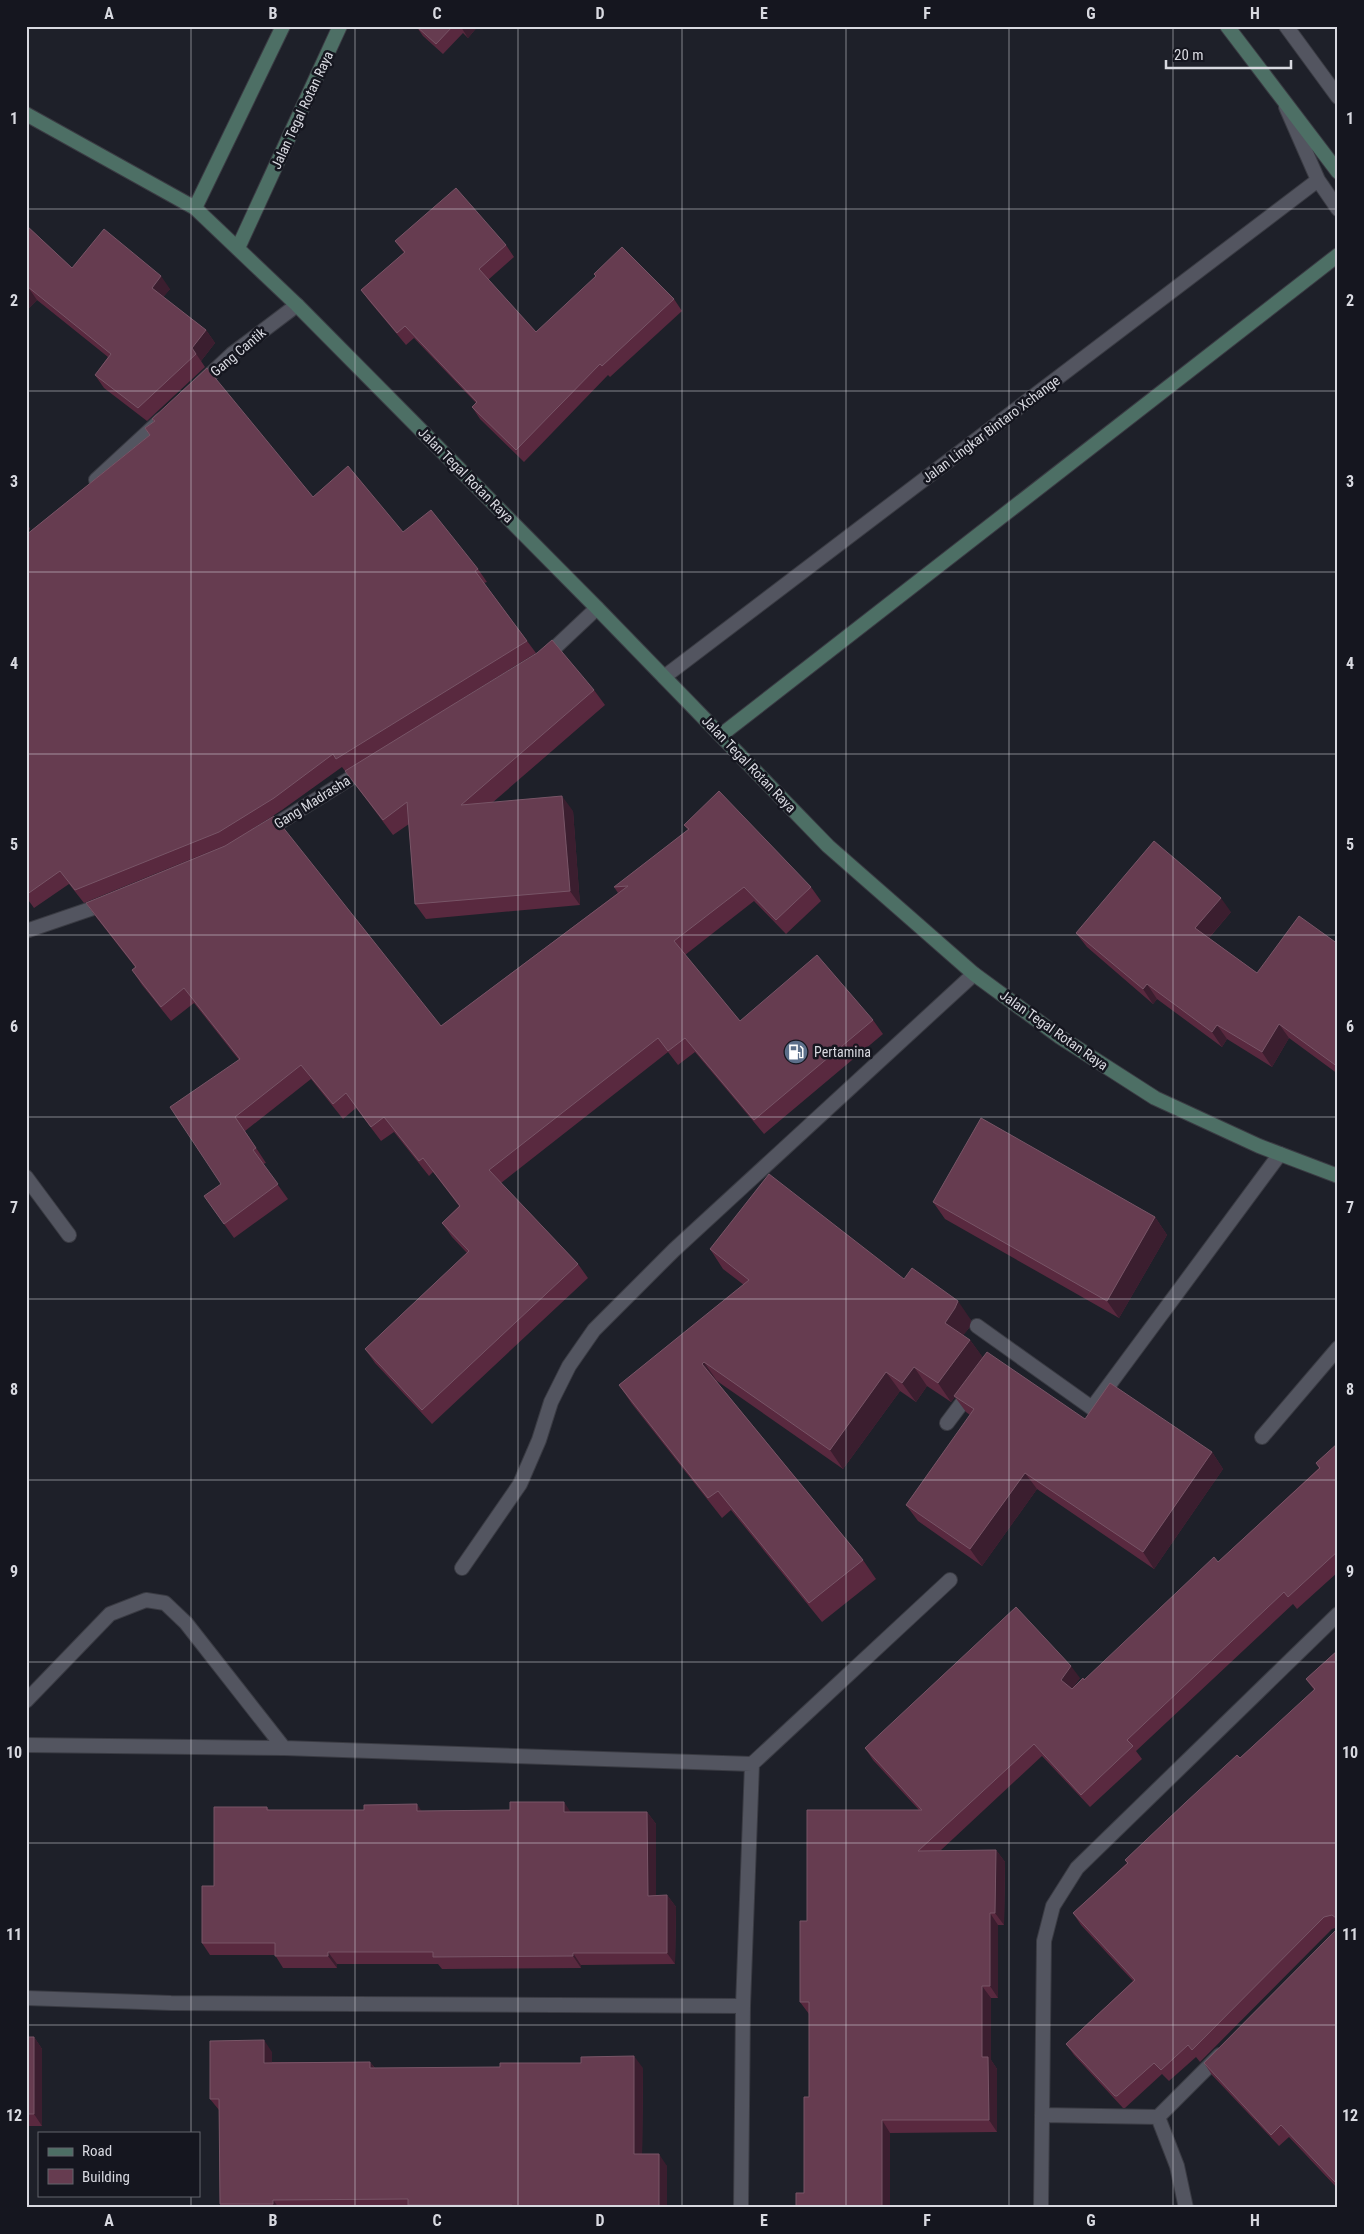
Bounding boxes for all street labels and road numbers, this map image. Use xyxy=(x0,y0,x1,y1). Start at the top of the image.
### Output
street label: Jalan Tegal Rotan Raya xyxy=(268,49,336,171)
street label: Gang Cantik xyxy=(207,324,269,380)
street label: Jalan Lingkar Bintaro Xchange xyxy=(919,372,1063,486)
street label: Jalan Tegal Rotan Raya xyxy=(415,424,517,526)
street label: Jalan Tegal Rotan Raya xyxy=(699,712,799,816)
street label: Gang Madrasha xyxy=(271,772,353,832)
street label: Jalan Tegal Rotan Raya xyxy=(997,987,1111,1073)

